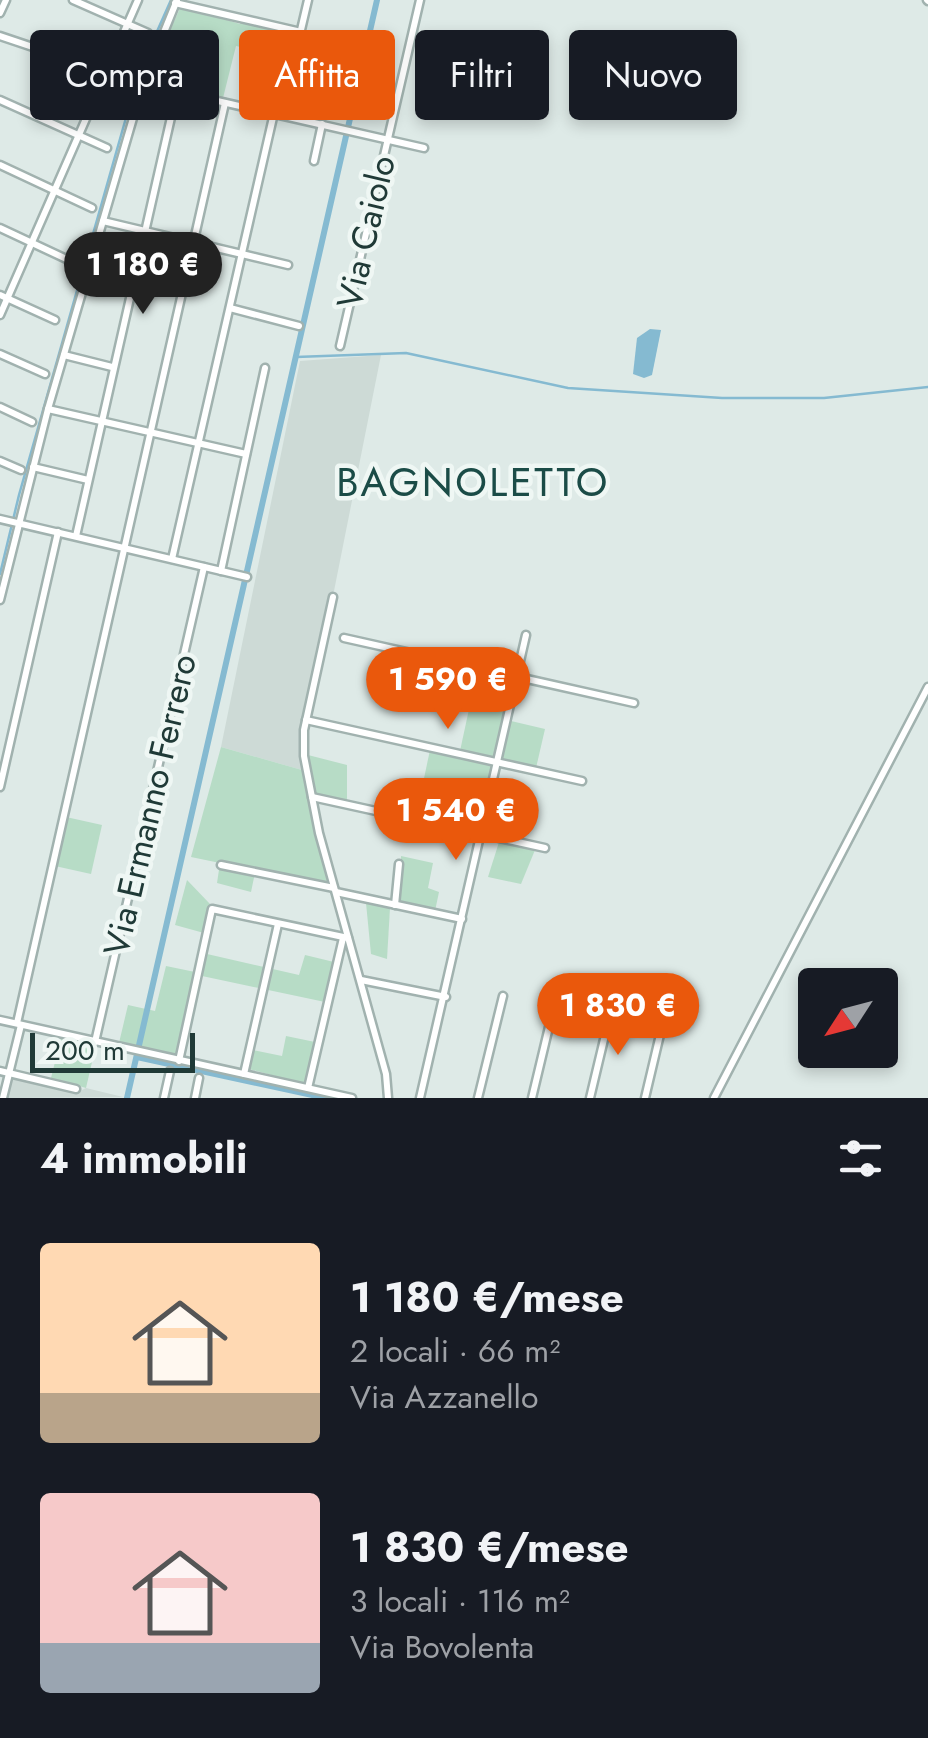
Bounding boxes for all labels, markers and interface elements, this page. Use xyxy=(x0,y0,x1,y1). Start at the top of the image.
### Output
chip: Compra xyxy=(30,30,219,120)
chip: Affitta xyxy=(239,30,395,120)
chip: Filtri xyxy=(415,30,549,120)
chip: Nuovo xyxy=(569,30,737,120)
street label: Via Caiolo xyxy=(324,151,408,313)
pin: 1 180 € xyxy=(51,232,235,317)
text: 1 180 € xyxy=(86,241,200,287)
district label: BAGNOLETTO xyxy=(336,453,610,511)
pin: 1 590 € xyxy=(356,647,540,732)
street label: Via Ermanno Ferrero xyxy=(91,649,209,961)
text: 1 590 € xyxy=(388,656,508,702)
pin: 1 540 € xyxy=(364,778,548,863)
text: 1 540 € xyxy=(396,787,516,833)
north arrow xyxy=(798,968,898,1068)
map controls xyxy=(798,968,898,1068)
pin: 1 830 € xyxy=(526,973,710,1058)
text: 1 830 € xyxy=(559,982,677,1028)
scale bar xyxy=(30,1028,195,1072)
text: 200 m xyxy=(45,1030,125,1071)
text: 4 immobili xyxy=(40,1128,248,1189)
icon: filters xyxy=(833,1131,888,1186)
text: 1 180 €/mese xyxy=(350,1267,624,1328)
icon: home xyxy=(120,1283,240,1403)
text: 2 locali · 66 m² xyxy=(350,1328,560,1374)
text: Via Azzanello xyxy=(350,1374,538,1420)
text: 1 830 €/mese xyxy=(350,1517,629,1578)
icon: home xyxy=(120,1533,240,1653)
text: 3 locali · 116 m² xyxy=(350,1578,570,1624)
text: Via Bovolenta xyxy=(350,1624,534,1670)

